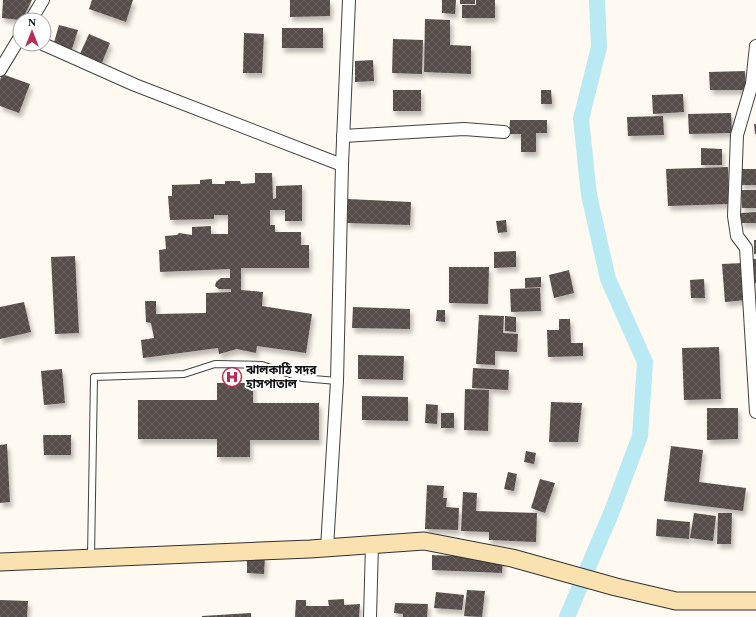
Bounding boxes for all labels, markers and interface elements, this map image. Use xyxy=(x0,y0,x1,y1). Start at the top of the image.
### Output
north arrow xyxy=(12,12,52,52)
text: N xyxy=(28,16,36,28)
place label: ঝালকাঠি সদর হাসপাতাল xyxy=(245,362,317,391)
hospital icon: ঝালকাঠি সদর হাসপাতাল xyxy=(221,366,243,388)

